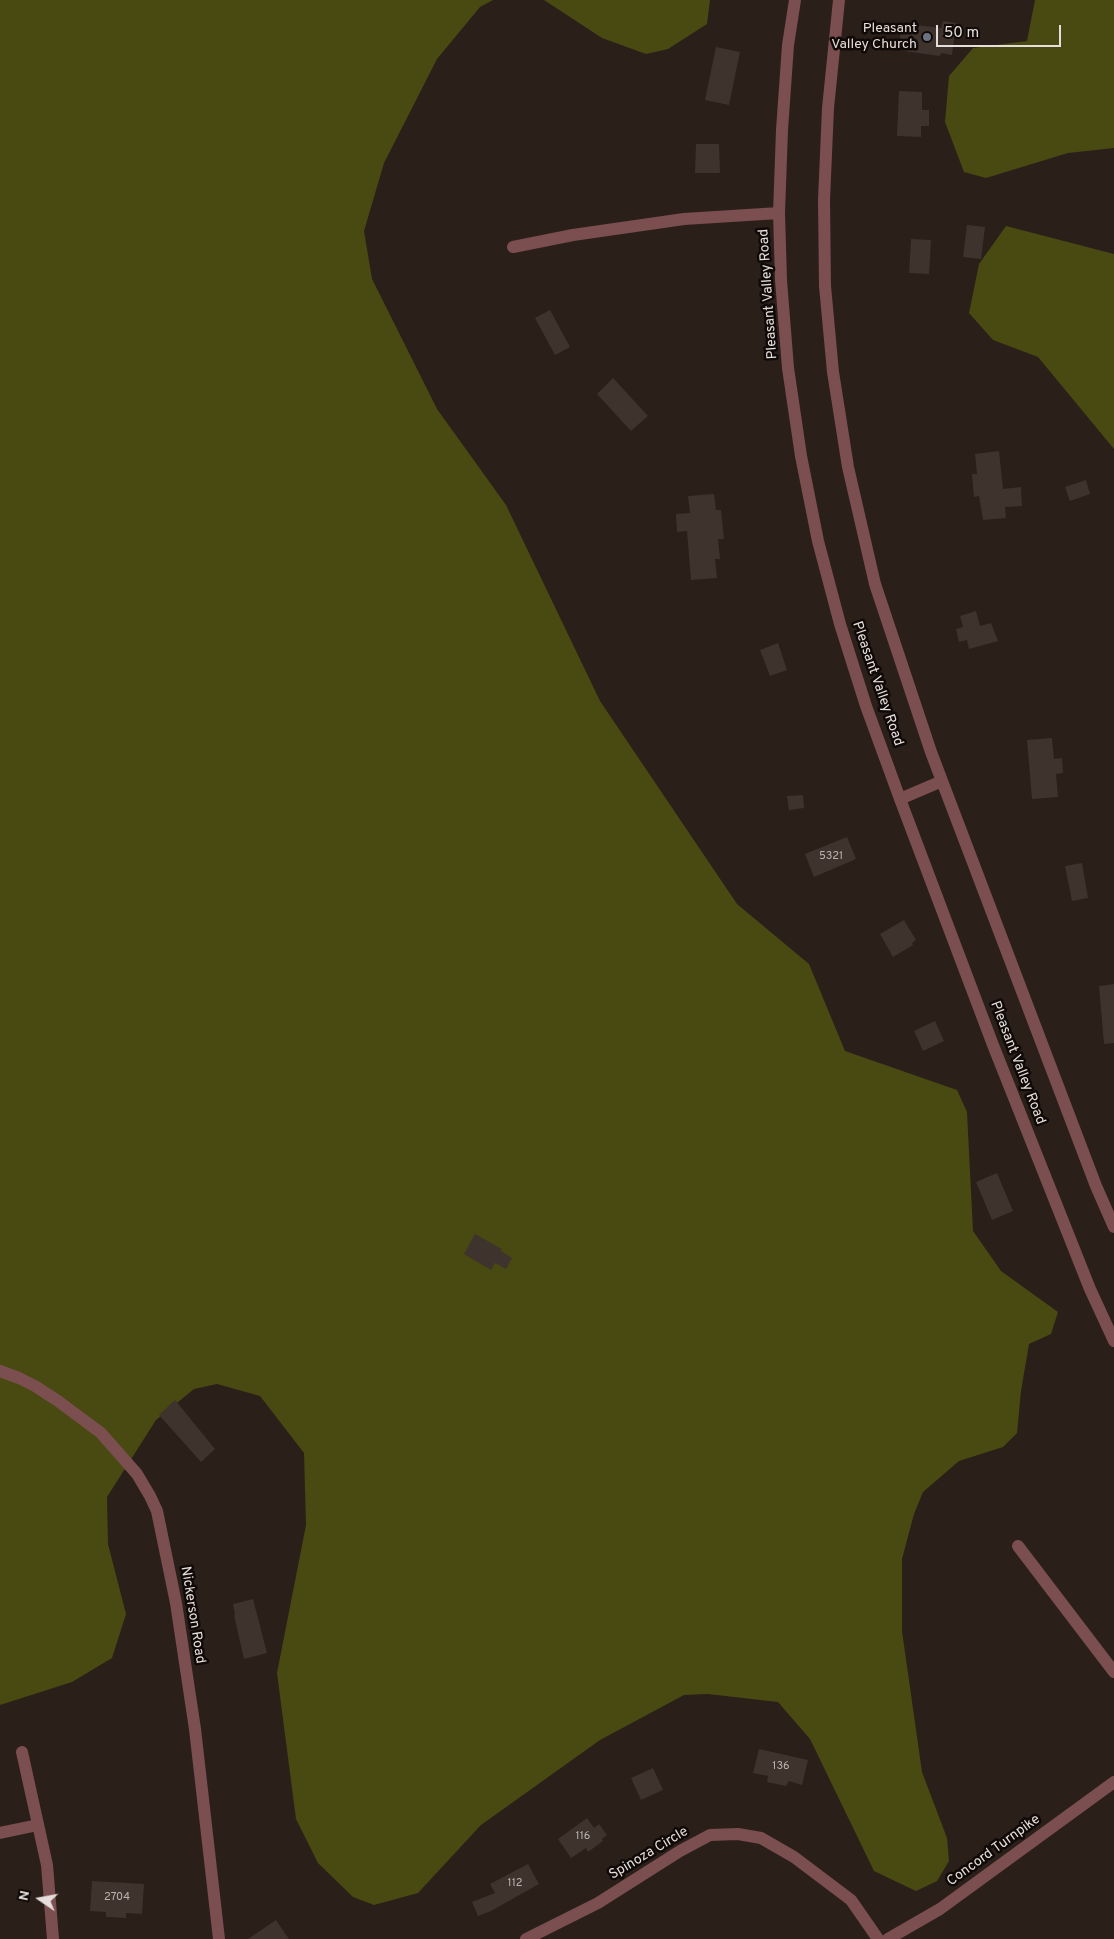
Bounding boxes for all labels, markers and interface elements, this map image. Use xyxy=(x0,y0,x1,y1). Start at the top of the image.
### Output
scale bar xyxy=(939,15,1064,47)
place label: Pleasant Valley Church xyxy=(831,21,917,54)
text: 50 m xyxy=(944,24,979,43)
marker: Pleasant Valley Church xyxy=(921,31,933,43)
street label: Pleasant Valley Road xyxy=(756,228,782,360)
street label: Pleasant Valley Road xyxy=(848,619,906,749)
house number: 5321 xyxy=(819,850,843,864)
street label: Pleasant Valley Road xyxy=(986,999,1048,1127)
street label: Nickerson Road xyxy=(176,1565,208,1665)
house number: 136 xyxy=(772,1760,790,1774)
street label: Concord Turnpike xyxy=(944,1812,1044,1890)
street label: Spinoza Circle xyxy=(606,1824,692,1884)
house number: 116 xyxy=(576,1830,590,1844)
north arrow xyxy=(15,1874,65,1924)
house number: 112 xyxy=(508,1877,522,1891)
text: N xyxy=(15,1889,34,1902)
house number: 2704 xyxy=(104,1891,130,1905)

